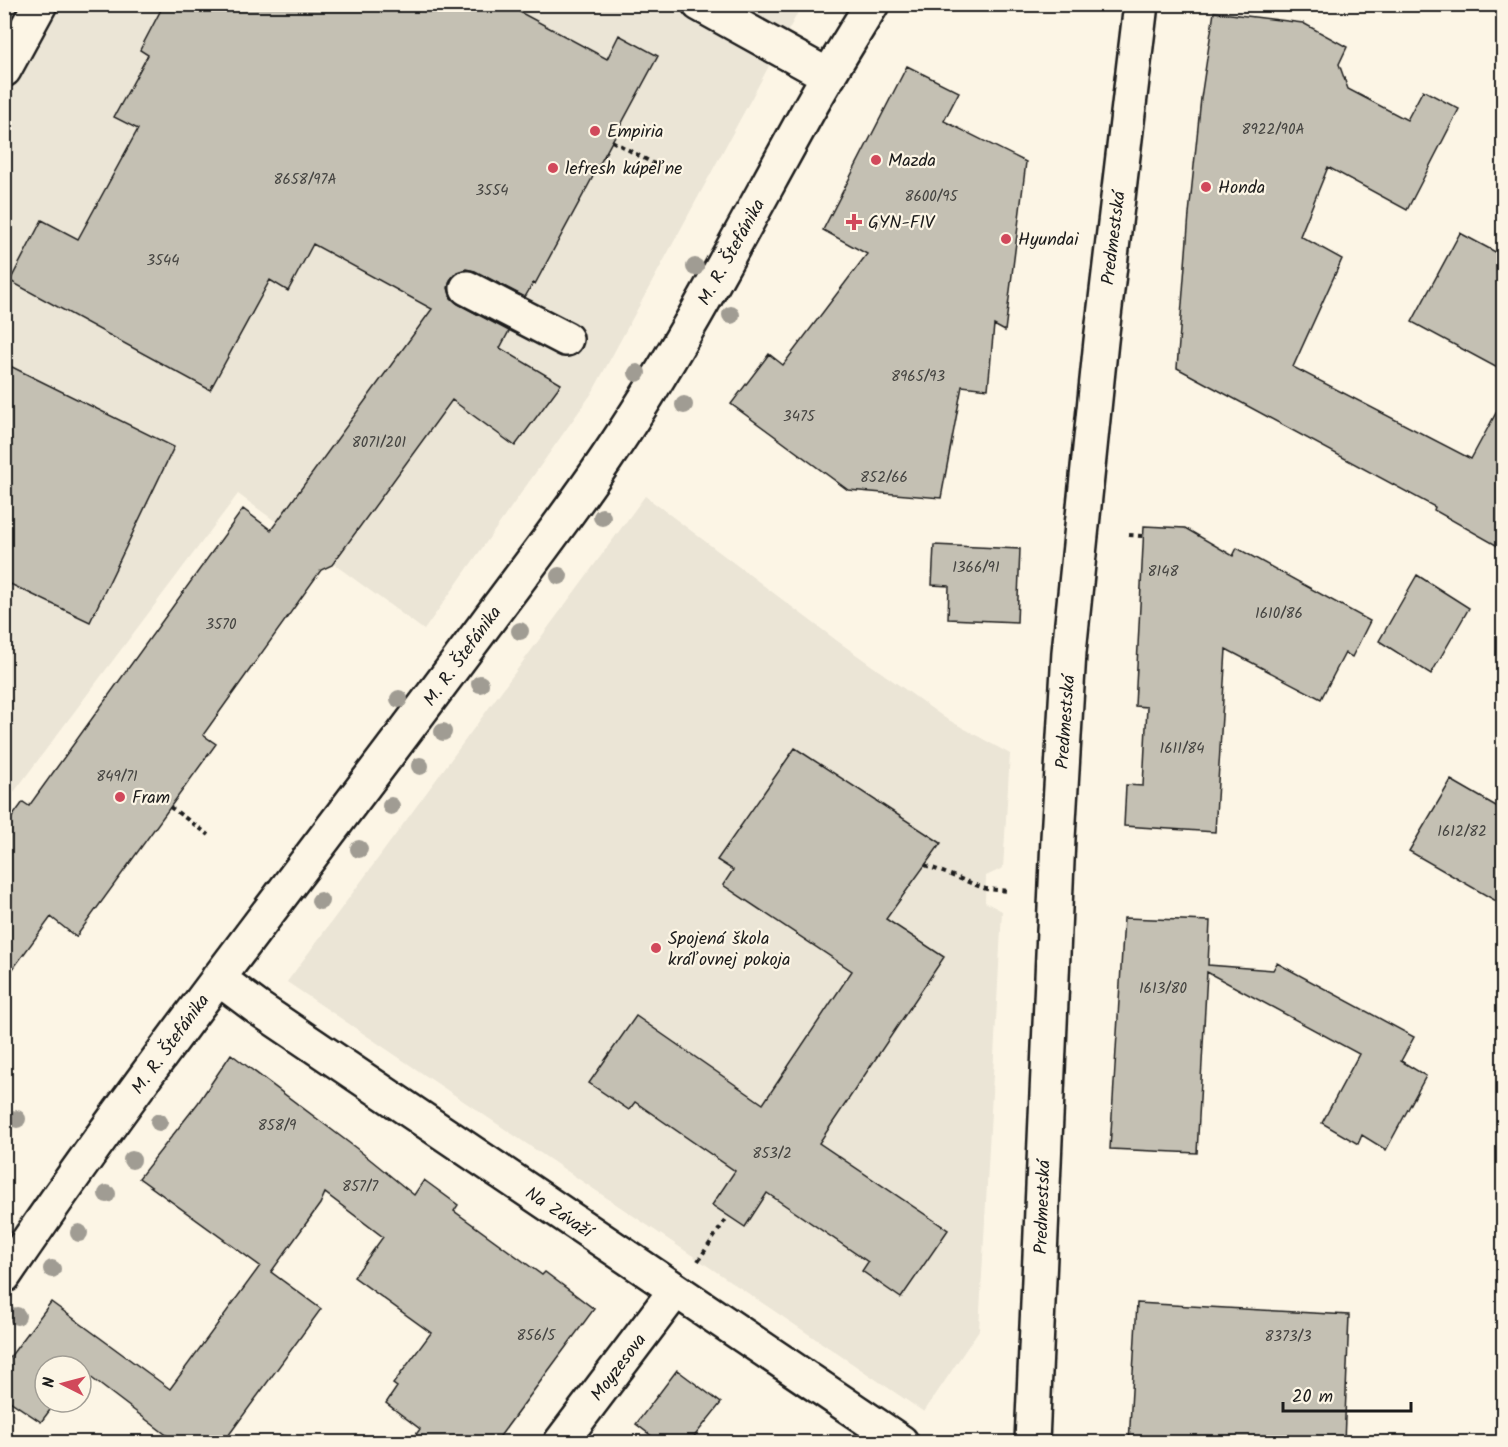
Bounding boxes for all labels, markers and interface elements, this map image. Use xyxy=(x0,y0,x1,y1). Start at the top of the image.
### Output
place label: Empiria xyxy=(607,118,663,147)
house number: 8922/90A xyxy=(1241,118,1305,142)
marker: Empiria xyxy=(588,124,602,138)
place label: Mazda xyxy=(888,147,936,176)
marker: Mazda xyxy=(869,153,883,167)
place label: lefresh kúpeľne xyxy=(565,155,682,184)
marker: lefresh kúpeľne xyxy=(546,161,560,175)
house number: 8658/97A xyxy=(273,168,337,192)
place label: Honda xyxy=(1218,174,1265,203)
house number: 3554 xyxy=(476,179,508,203)
marker: Honda xyxy=(1199,180,1213,194)
house number: 8600/95 xyxy=(904,185,958,209)
street label: Predmestská xyxy=(1094,188,1135,287)
street label: M. R. Štefánika xyxy=(691,194,774,311)
place label: GYN-FIV xyxy=(868,209,936,238)
marker: GYN-FIV xyxy=(845,213,863,231)
place label: Hyundai xyxy=(1018,226,1079,255)
marker: Hyundai xyxy=(999,232,1013,246)
house number: 3544 xyxy=(146,249,180,273)
house number: 8965/93 xyxy=(891,365,945,389)
house number: 3475 xyxy=(783,405,816,429)
house number: 8071/201 xyxy=(352,431,406,455)
house number: 852/66 xyxy=(860,466,908,490)
house number: 1366/91 xyxy=(952,556,1000,580)
house number: 8148 xyxy=(1147,560,1179,584)
street label: M. R. Štefánika xyxy=(417,601,510,713)
house number: 1610/86 xyxy=(1255,602,1303,626)
house number: 3570 xyxy=(205,613,237,637)
street label: Predmestská xyxy=(1049,672,1084,770)
house number: 1611/84 xyxy=(1159,737,1205,761)
house number: 849/71 xyxy=(96,765,138,789)
place label: Fram xyxy=(132,784,170,813)
marker: Fram xyxy=(113,790,127,804)
house number: 1612/82 xyxy=(1437,820,1487,844)
place label: Spojená škola kráľovnej pokoja xyxy=(668,925,791,975)
marker: Spojená škola kráľovnej pokoja xyxy=(649,941,663,955)
house number: 1613/80 xyxy=(1139,977,1188,1001)
street label: M. R. Štefánika xyxy=(125,989,218,1101)
house number: 858/9 xyxy=(258,1114,297,1138)
house number: 853/2 xyxy=(752,1142,792,1166)
street label: Predmestská xyxy=(1027,1158,1060,1255)
house number: 857/7 xyxy=(342,1175,379,1199)
street label: Na Závaží xyxy=(519,1180,600,1248)
house number: 856/5 xyxy=(517,1324,556,1348)
house number: 8373/3 xyxy=(1265,1325,1312,1349)
street label: Moyzesova xyxy=(584,1328,654,1408)
north arrow xyxy=(33,1354,93,1414)
scale bar xyxy=(1283,1375,1410,1413)
text: N xyxy=(37,1376,63,1389)
text: 20 m xyxy=(1292,1383,1333,1412)

